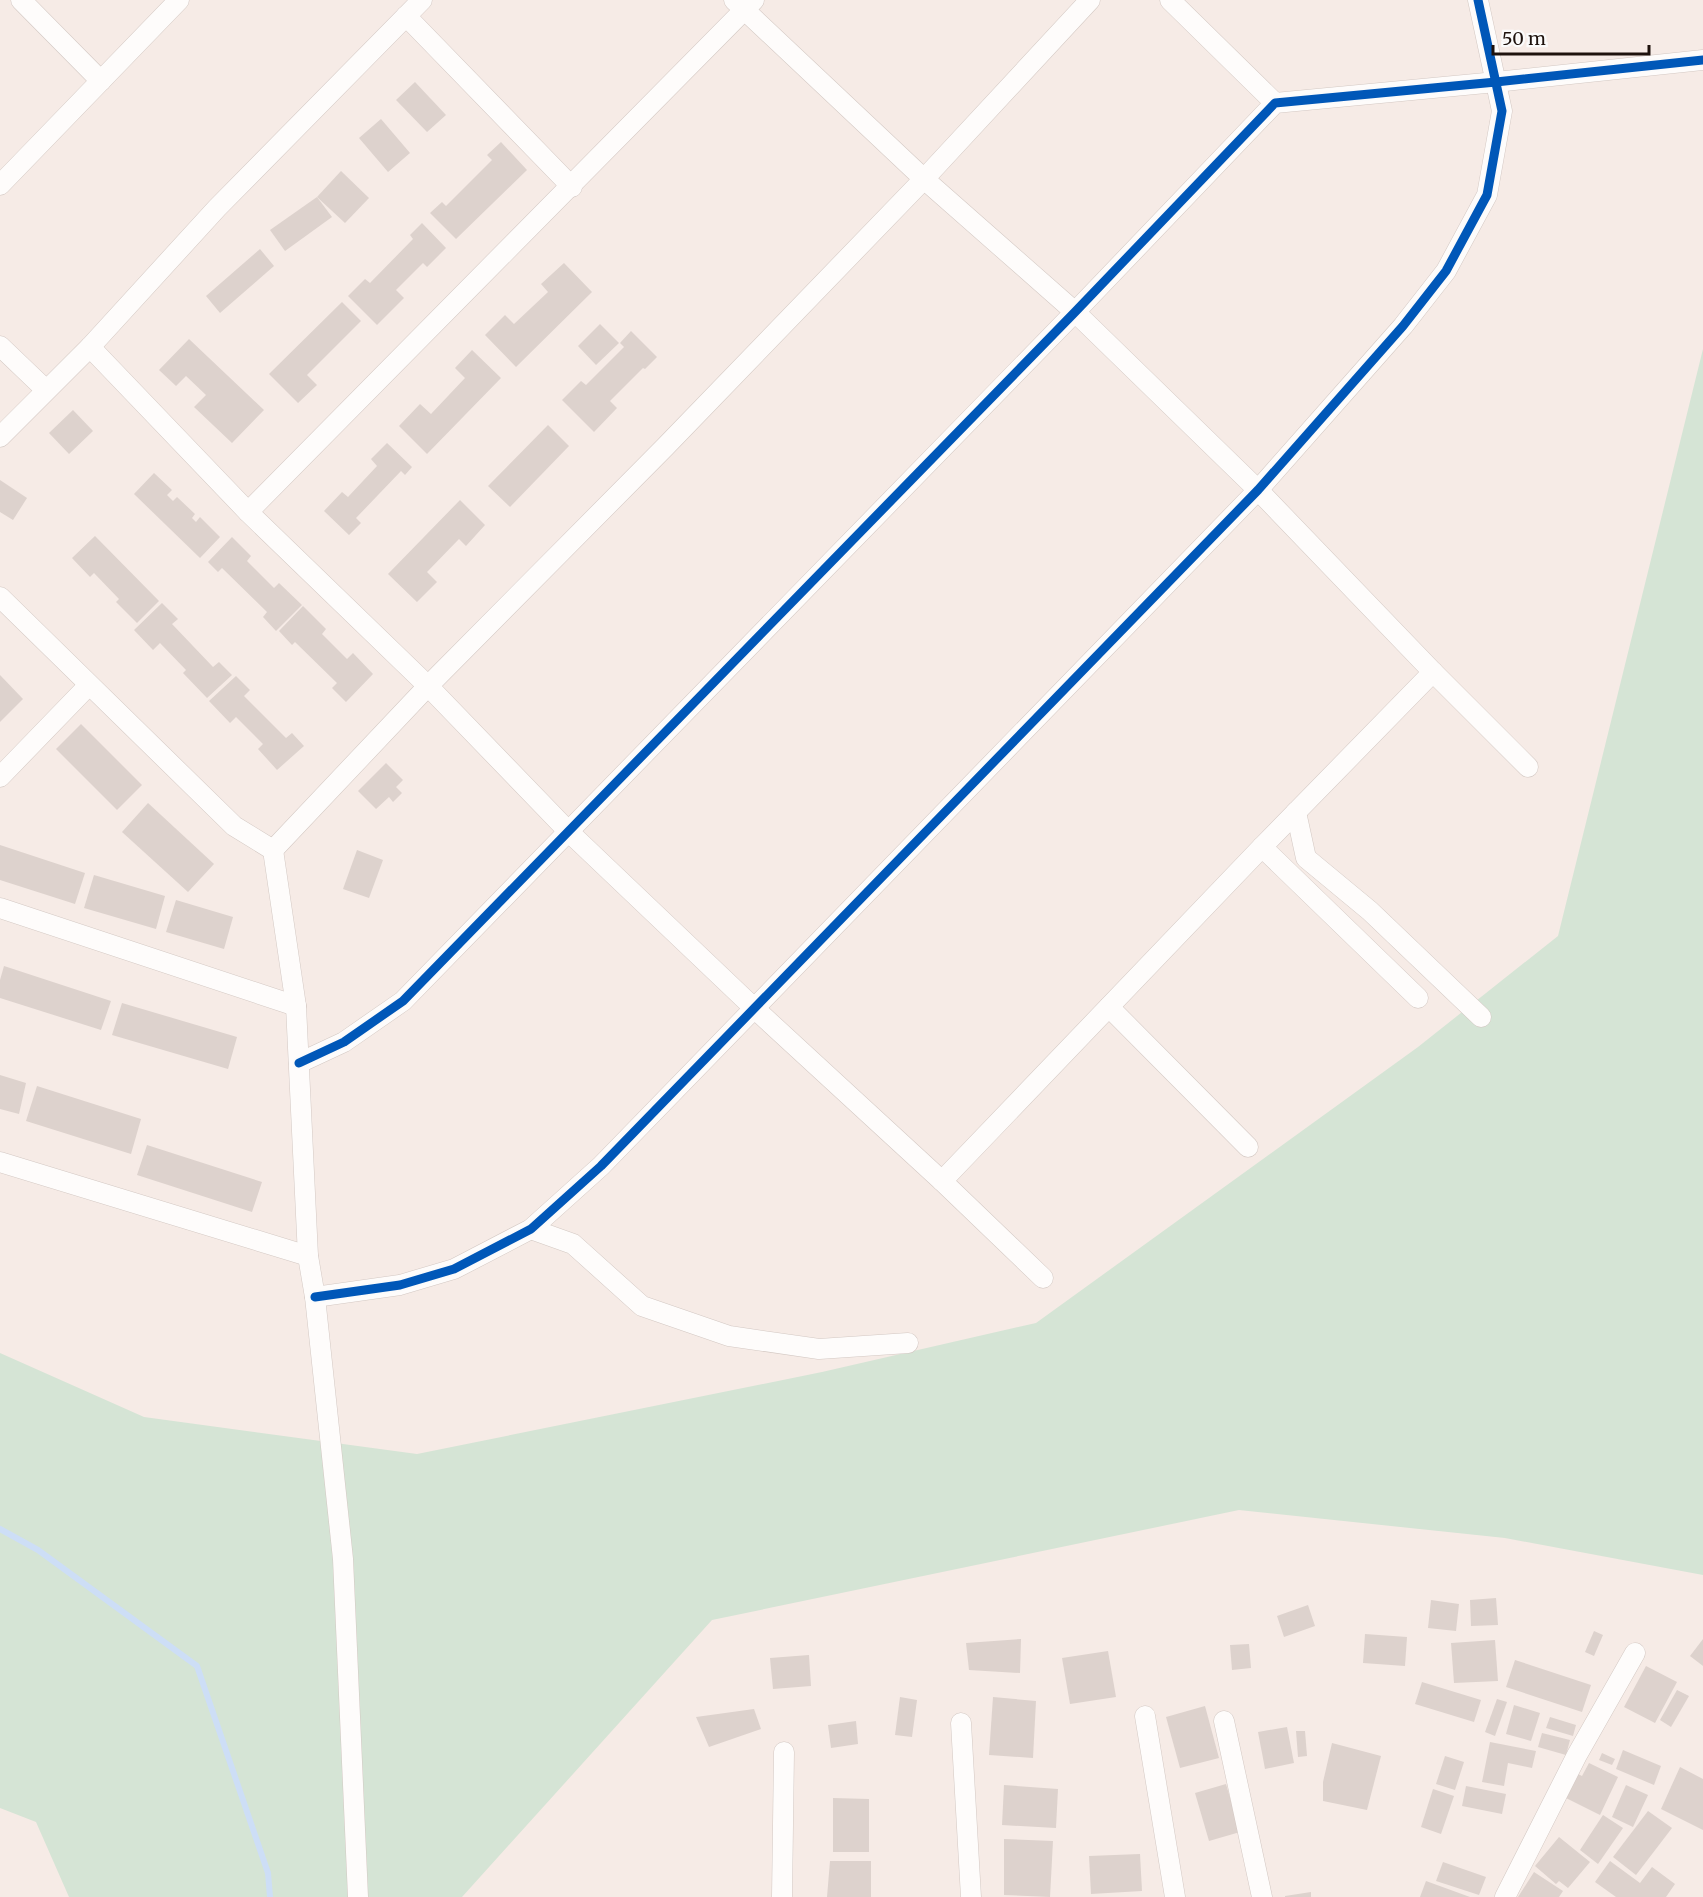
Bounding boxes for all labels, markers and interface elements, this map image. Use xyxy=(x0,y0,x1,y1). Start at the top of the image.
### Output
scale bar xyxy=(1493,18,1649,56)
text: 50 m xyxy=(1502,27,1546,50)

